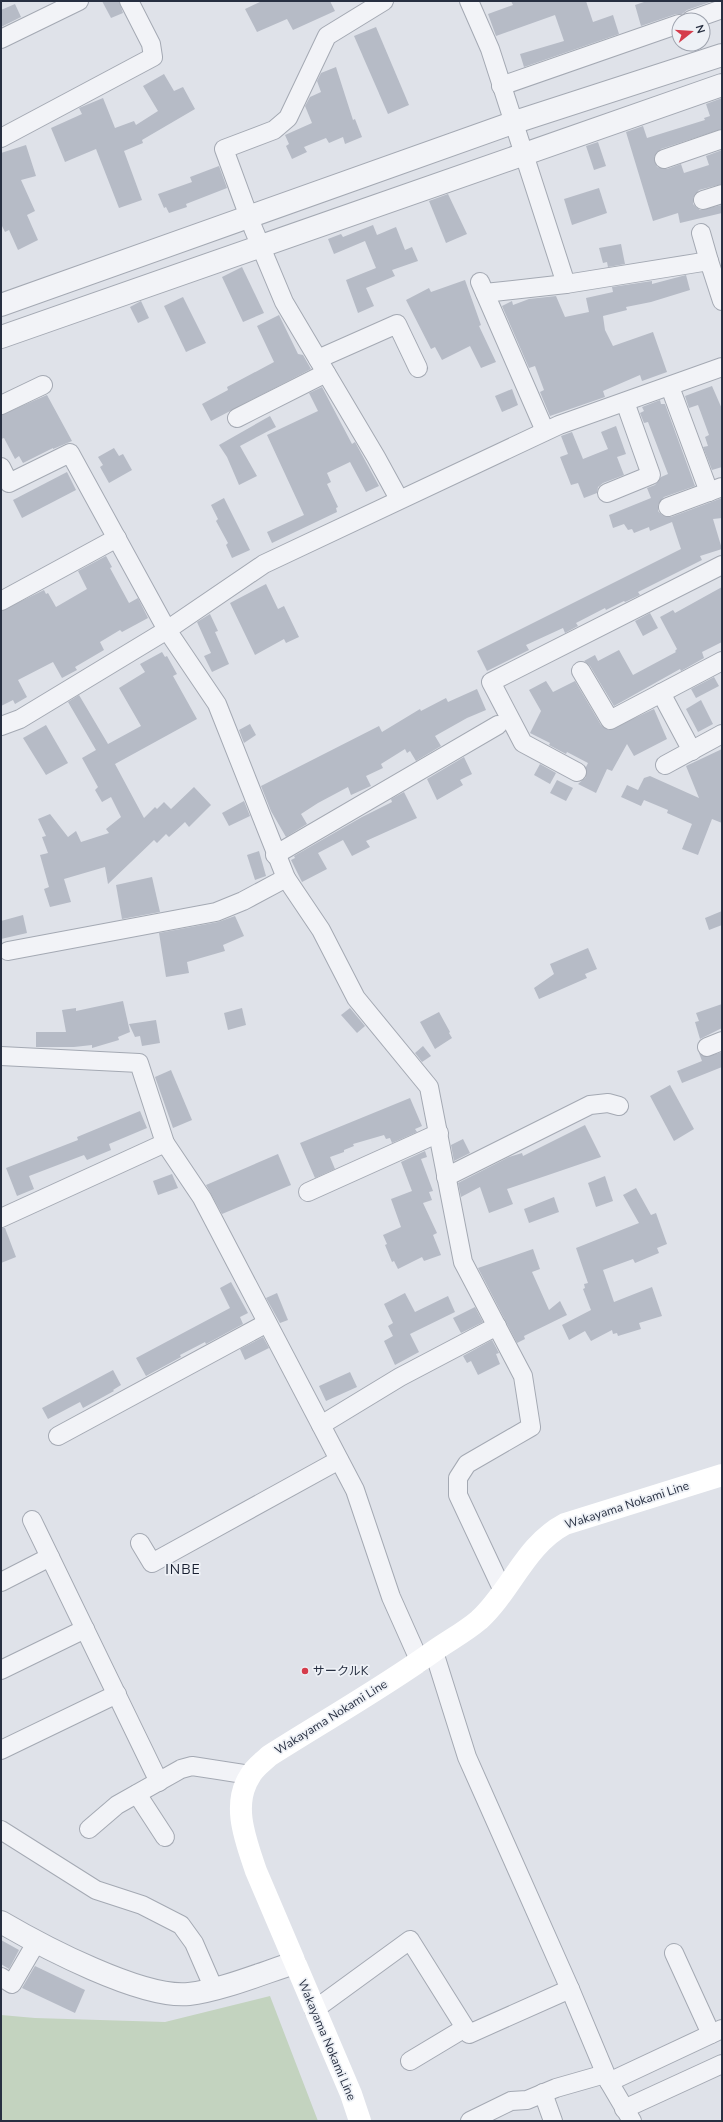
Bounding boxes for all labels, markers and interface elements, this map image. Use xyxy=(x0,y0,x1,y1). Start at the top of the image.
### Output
north arrow xyxy=(671,12,711,52)
text: N xyxy=(692,23,708,35)
street label: Wakayama Nokami Line xyxy=(563,1477,691,1533)
district label: INBE xyxy=(165,1560,201,1579)
place label: サークルK xyxy=(313,1663,369,1679)
marker: サークルK xyxy=(300,1666,310,1676)
street label: Wakayama Nokami Line xyxy=(272,1676,390,1758)
street label: Wakayama Nokami Line xyxy=(294,1977,360,2103)

